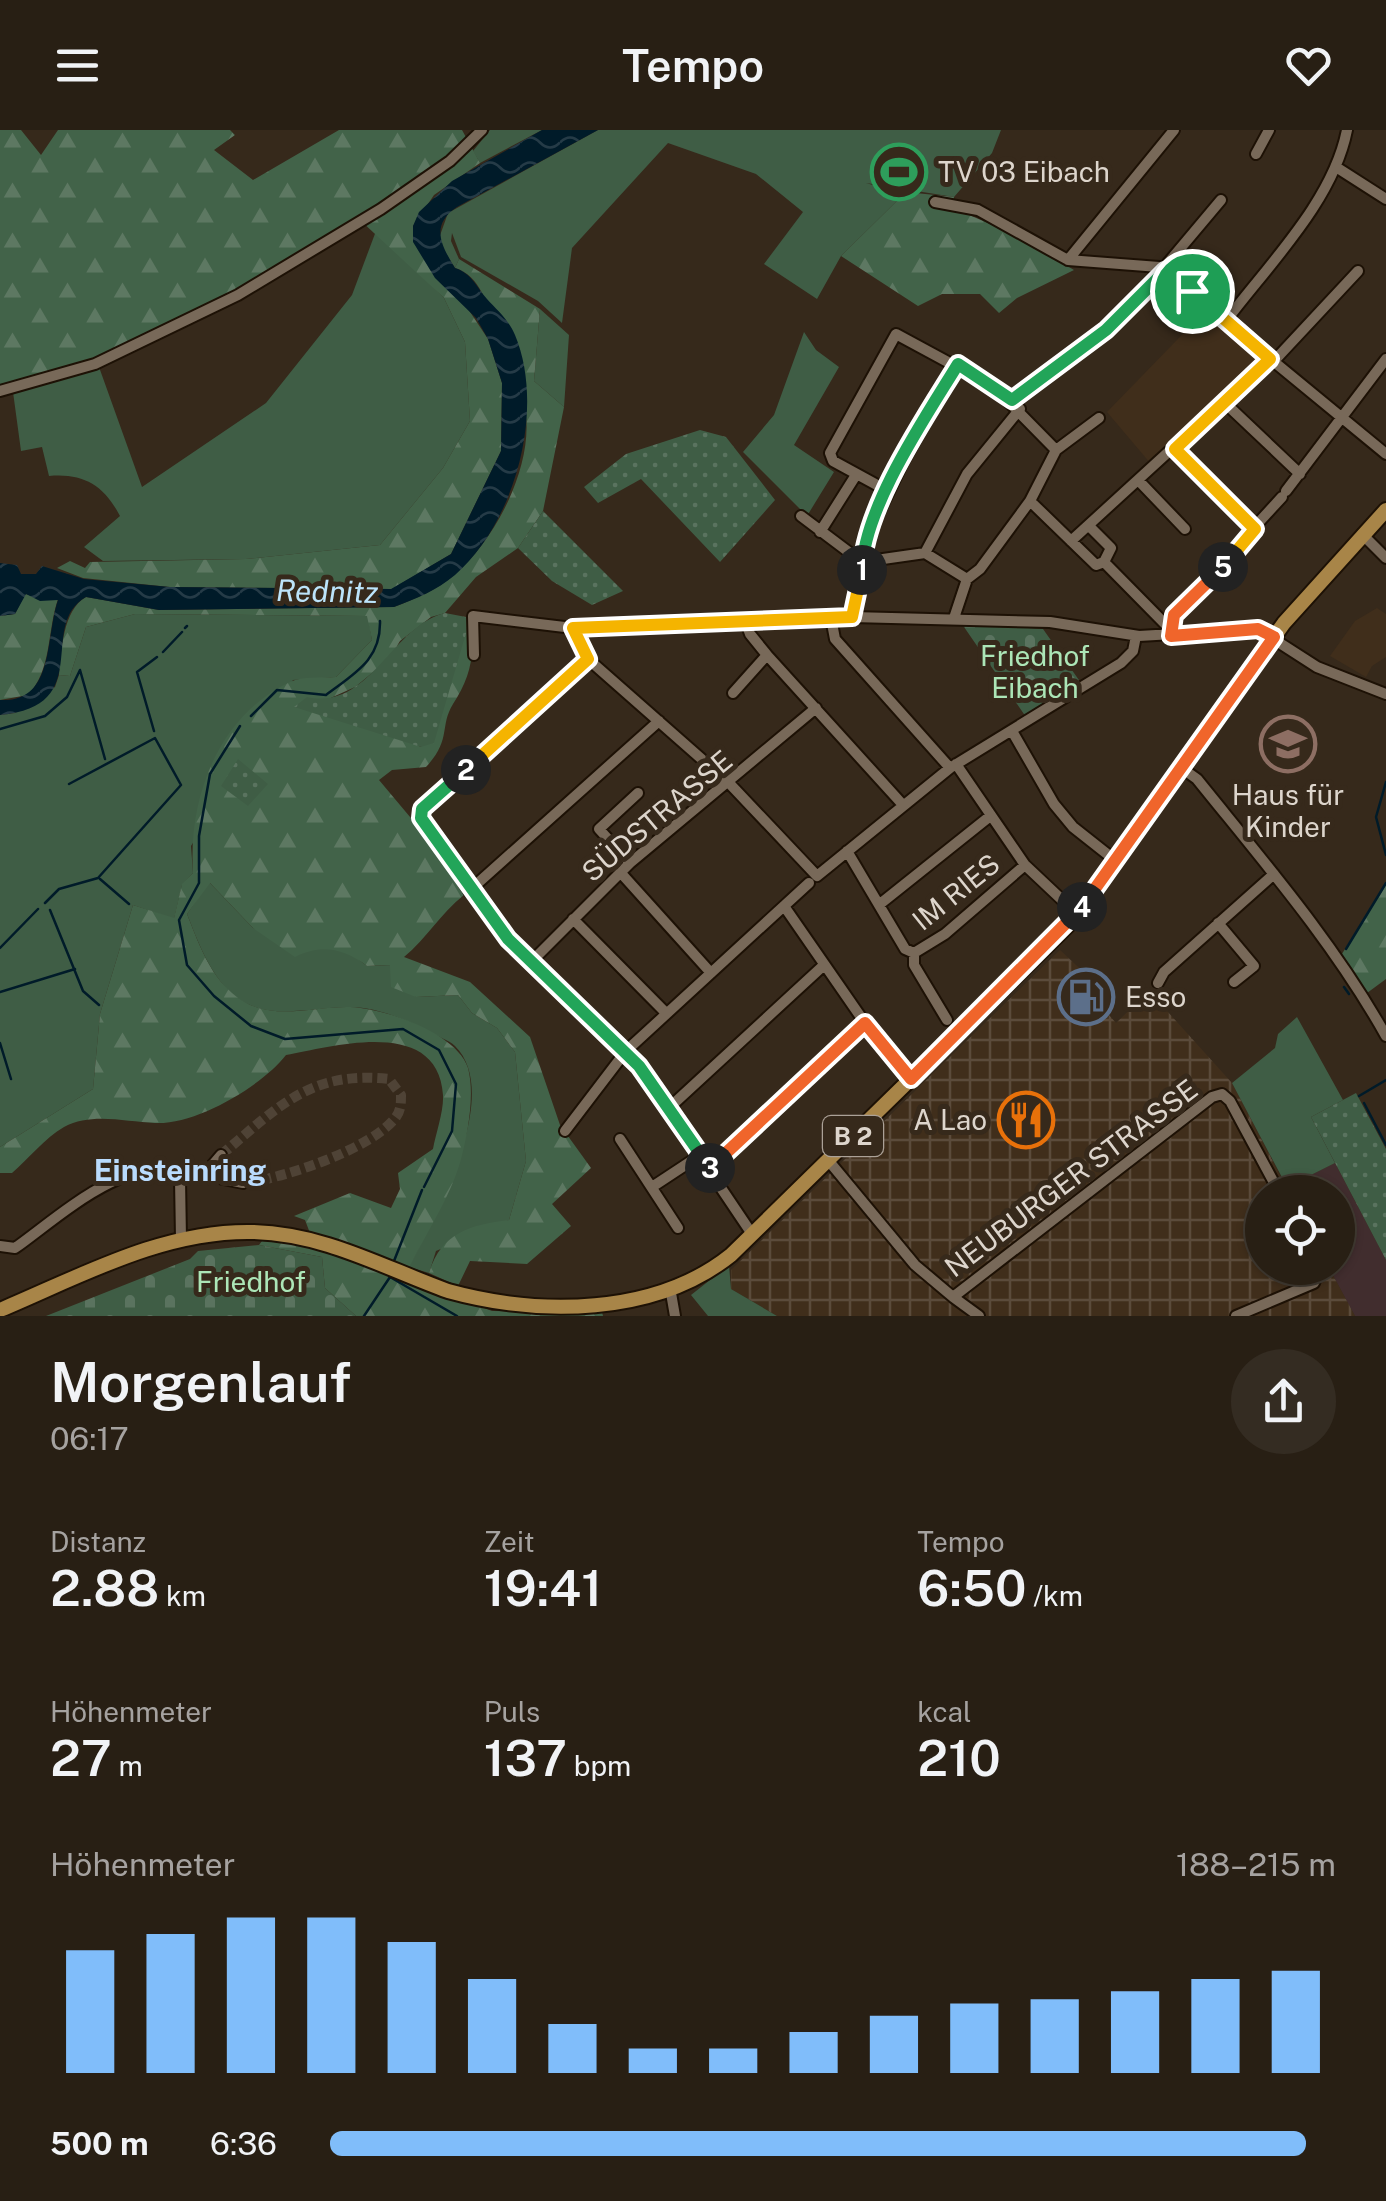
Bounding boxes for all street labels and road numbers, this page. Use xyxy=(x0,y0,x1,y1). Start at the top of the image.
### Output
street label: SÜDSTRASSE xyxy=(575,743,739,888)
street label: IM RIES xyxy=(905,846,1006,937)
street label: NEUBURGER STRASSE xyxy=(938,1072,1203,1283)
road number: B 2 xyxy=(823,1116,883,1156)

